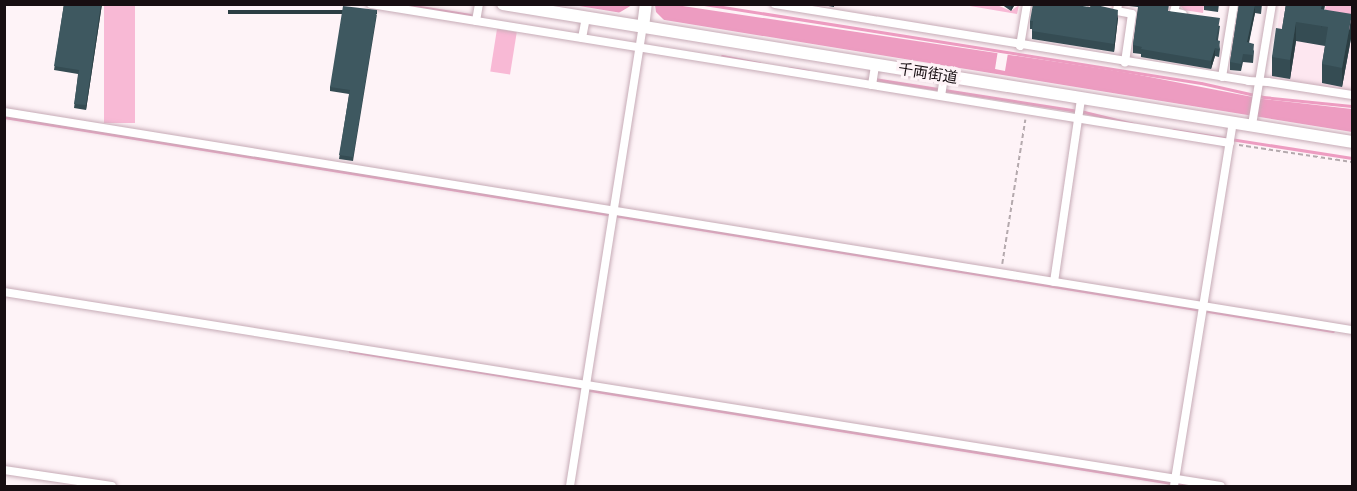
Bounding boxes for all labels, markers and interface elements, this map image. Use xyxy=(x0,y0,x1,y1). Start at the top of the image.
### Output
street label: 千両街道 xyxy=(897,59,959,87)

